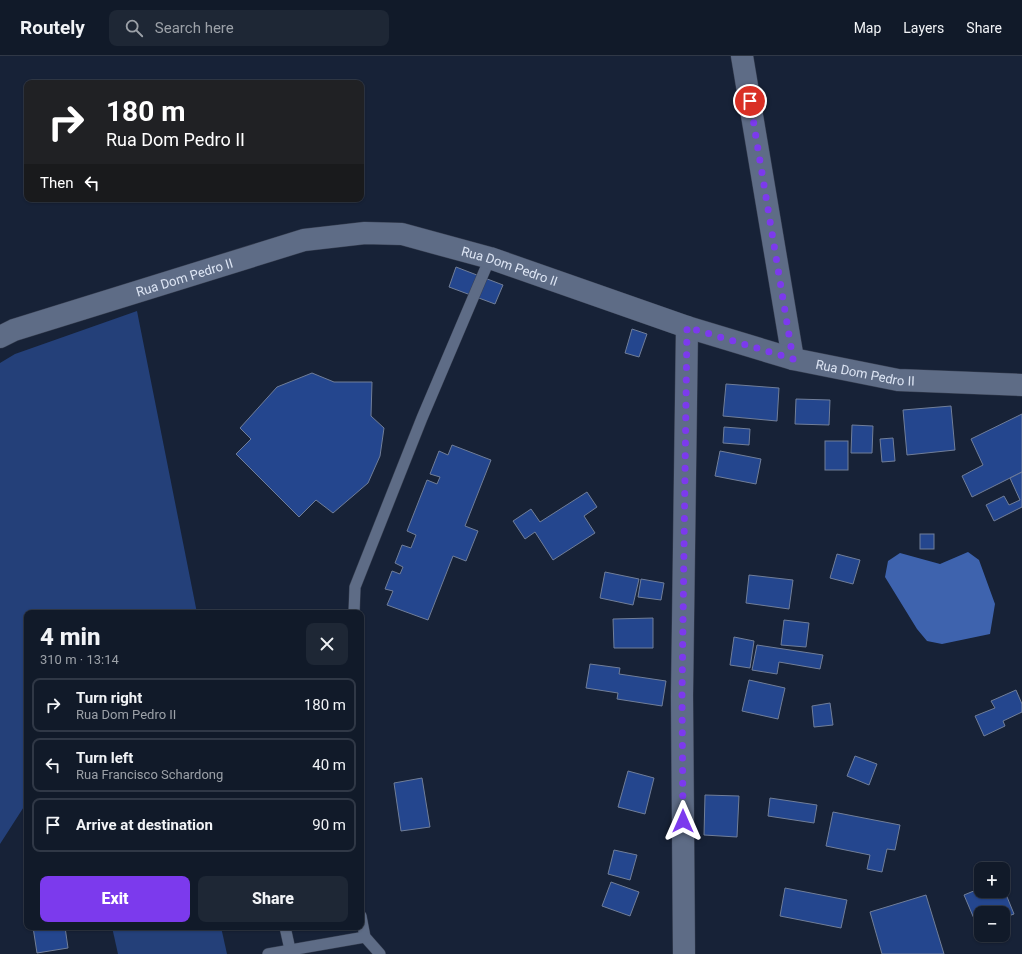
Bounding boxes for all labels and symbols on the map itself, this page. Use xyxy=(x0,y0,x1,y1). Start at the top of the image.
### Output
pin xyxy=(733,84,767,118)
street label: Rua Dom Pedro II xyxy=(460,243,560,289)
street label: Rua Dom Pedro II xyxy=(134,255,235,299)
street label: Rua Dom Pedro II xyxy=(814,356,915,388)
position arrow xyxy=(662,800,704,842)

